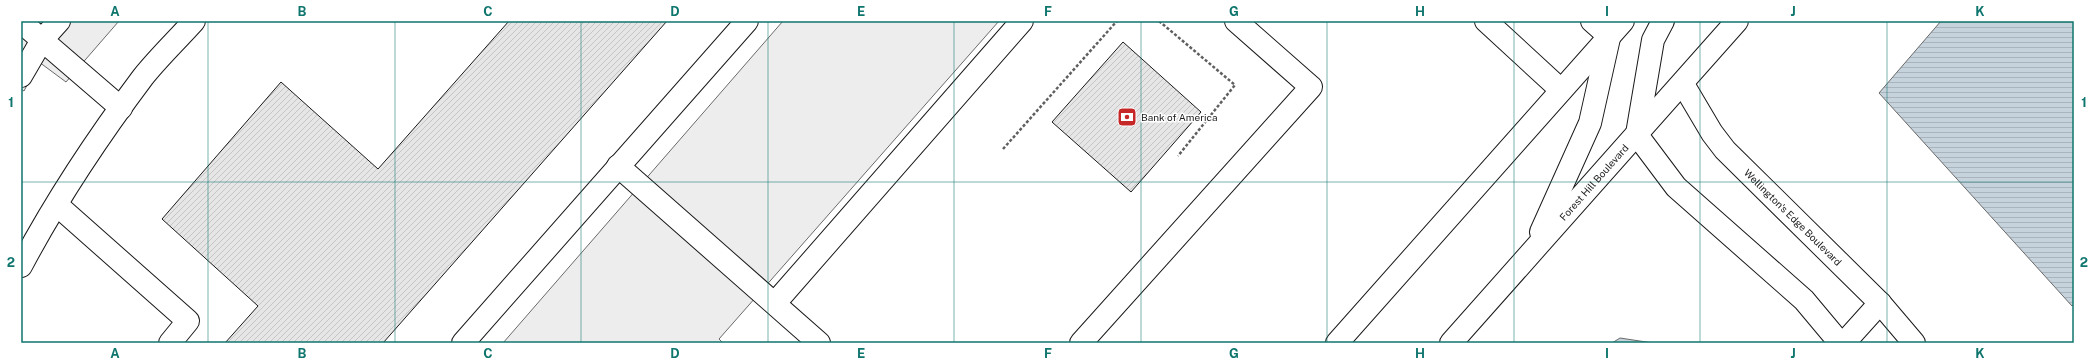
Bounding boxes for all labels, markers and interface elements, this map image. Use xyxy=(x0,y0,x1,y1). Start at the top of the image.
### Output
text: A xyxy=(110,4,120,19)
text: B xyxy=(298,4,307,19)
text: C xyxy=(483,4,493,19)
text: D xyxy=(670,4,680,19)
text: E xyxy=(857,4,865,19)
text: F xyxy=(1044,4,1052,19)
text: G xyxy=(1229,4,1239,19)
text: H xyxy=(1415,4,1425,19)
text: I xyxy=(1605,4,1609,19)
text: J xyxy=(1790,4,1796,19)
text: K xyxy=(1975,4,1985,19)
text: 1 xyxy=(8,95,14,110)
text: 1 xyxy=(2081,95,2087,110)
bank icon: Bank of America xyxy=(1116,106,1138,128)
place label: Bank of America xyxy=(1141,111,1217,123)
street label: Forest Hill Boulevard xyxy=(1557,142,1631,223)
street label: Wellington's Edge Boulevard xyxy=(1742,166,1844,268)
text: 2 xyxy=(7,255,15,270)
text: 2 xyxy=(2080,255,2088,270)
text: A xyxy=(110,346,120,361)
text: B xyxy=(298,346,307,361)
text: C xyxy=(483,346,493,361)
text: D xyxy=(670,346,680,361)
text: E xyxy=(857,346,865,361)
text: F xyxy=(1044,346,1052,361)
text: G xyxy=(1229,346,1239,361)
text: H xyxy=(1415,346,1425,361)
text: I xyxy=(1605,346,1609,361)
text: J xyxy=(1790,346,1796,361)
text: K xyxy=(1975,346,1985,361)

